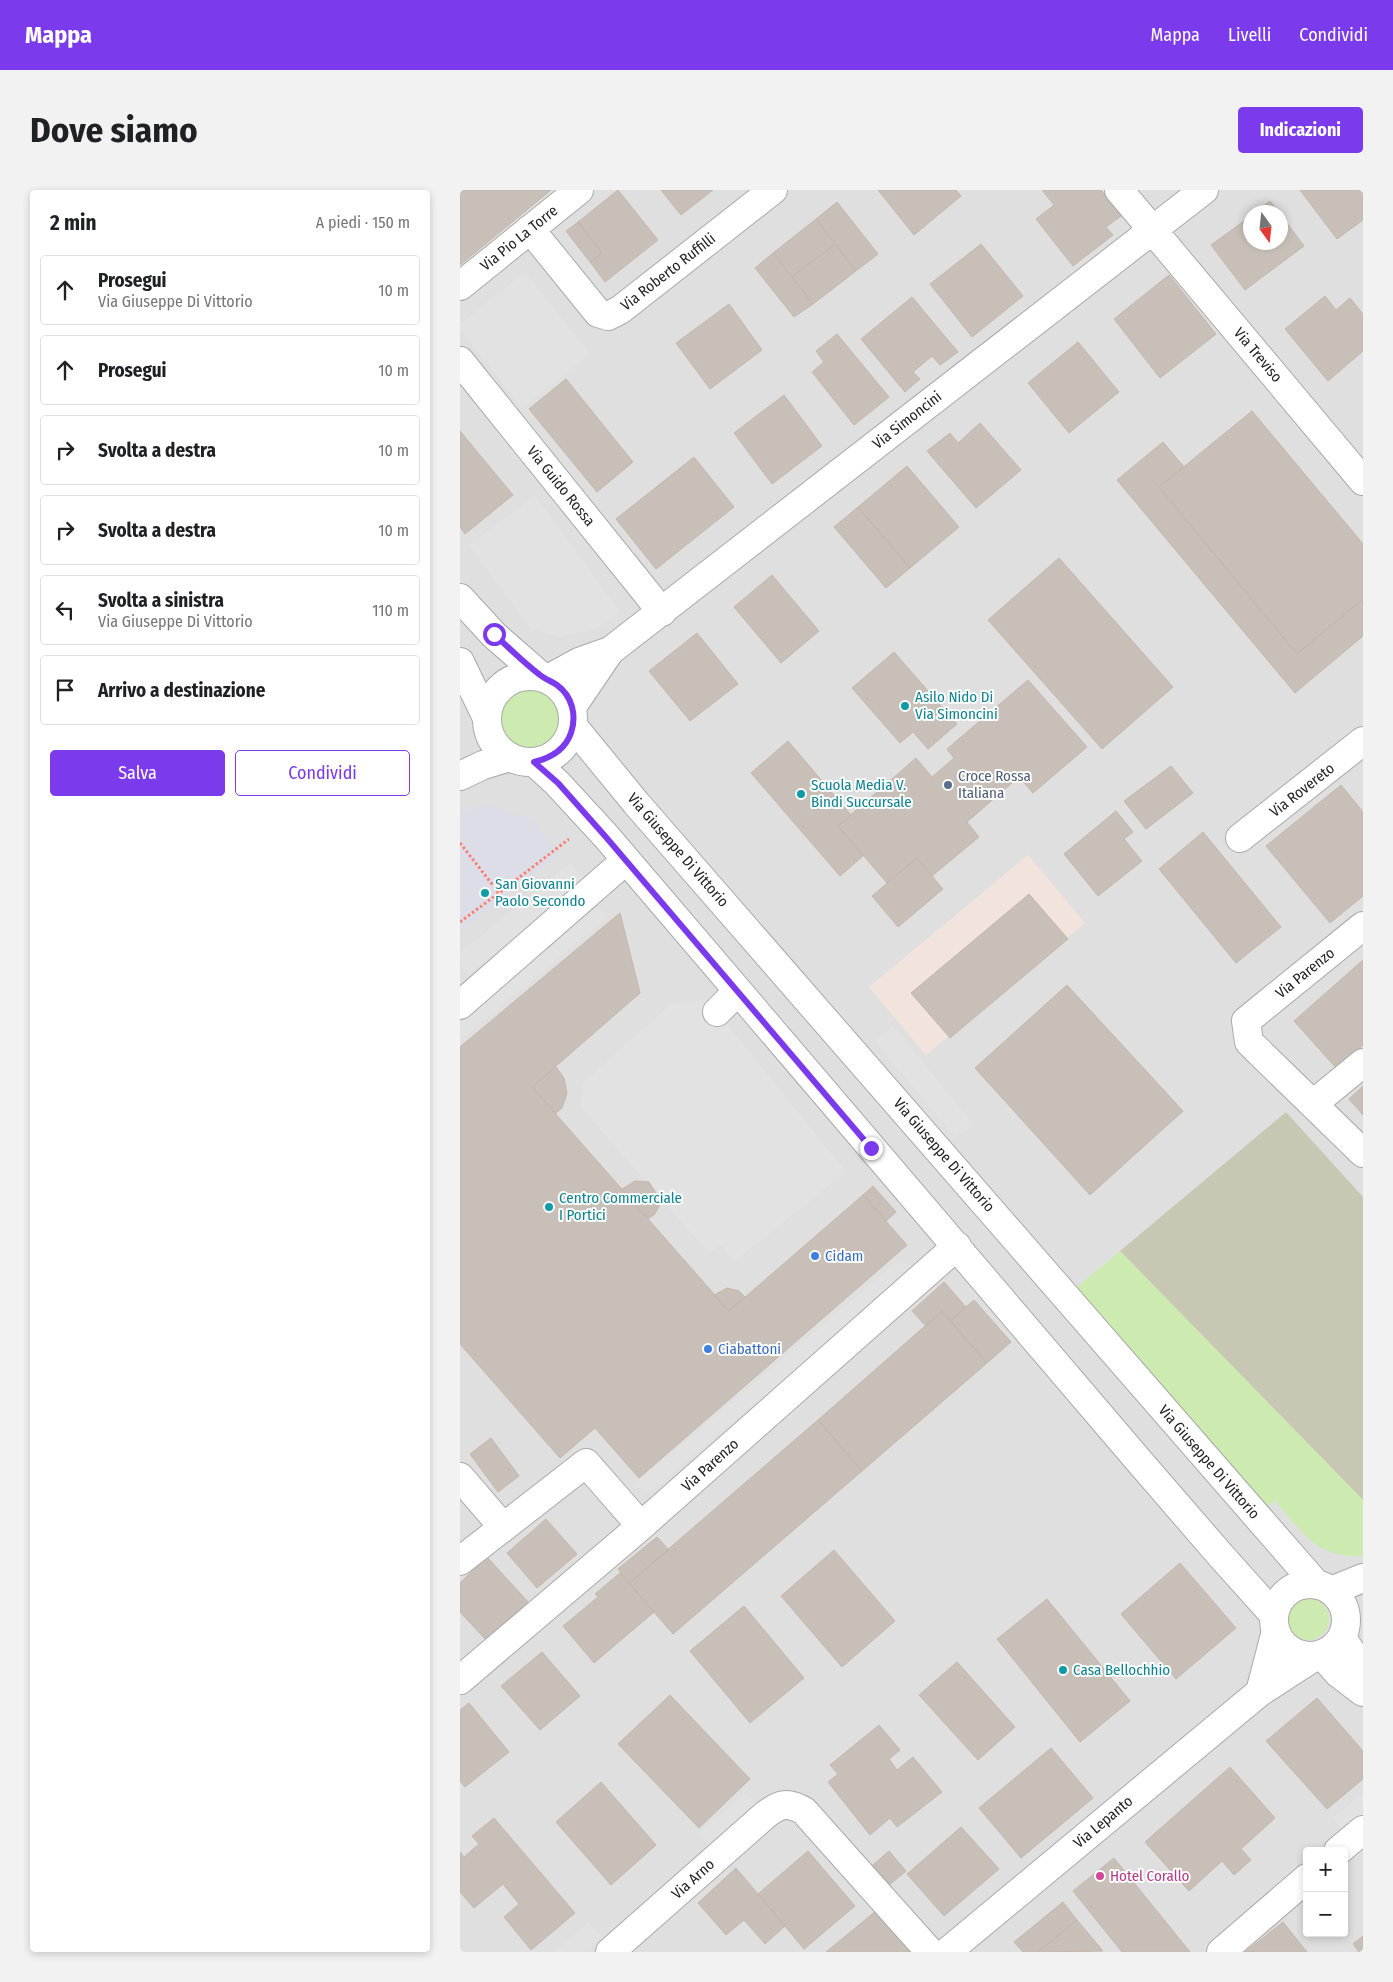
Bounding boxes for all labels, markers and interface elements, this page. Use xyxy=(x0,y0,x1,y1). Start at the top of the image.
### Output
text: Mappa xyxy=(25,21,92,49)
text: Mappa xyxy=(1151,24,1200,46)
text: Livelli xyxy=(1228,24,1271,46)
text: Condividi xyxy=(1299,24,1368,46)
button: Indicazioni xyxy=(1238,107,1363,153)
text: Dove siamo xyxy=(30,109,198,151)
street label: Via Pio La Torre xyxy=(477,201,561,275)
north arrow xyxy=(1243,205,1288,250)
text: 2 min xyxy=(50,210,97,236)
text: A piedi · 150 m xyxy=(316,213,410,232)
street label: Via Roberto Ruffilli xyxy=(617,230,719,314)
text: Prosegui xyxy=(98,269,167,292)
icon: ahead xyxy=(51,276,79,304)
text: 10 m xyxy=(378,281,409,300)
text: Via Giuseppe Di Vittorio xyxy=(98,292,253,311)
street label: Via Treviso xyxy=(1230,324,1286,386)
icon: ahead xyxy=(51,356,79,384)
text: Prosegui xyxy=(98,359,167,382)
text: 10 m xyxy=(378,361,409,380)
street label: Via Simoncini xyxy=(869,387,945,453)
icon: right xyxy=(51,436,79,464)
text: Svolta a destra xyxy=(98,439,216,462)
text: 10 m xyxy=(378,441,409,460)
street label: Via Guido Rossa xyxy=(523,442,599,530)
icon: right xyxy=(51,516,79,544)
text: Svolta a destra xyxy=(98,519,216,542)
text: 10 m xyxy=(378,521,409,540)
text: Svolta a sinistra xyxy=(98,589,224,612)
icon: left xyxy=(51,596,79,624)
text: 110 m xyxy=(372,601,409,620)
text: Via Giuseppe Di Vittorio xyxy=(98,612,253,631)
route start xyxy=(483,623,506,646)
icon: arrive xyxy=(51,676,79,704)
text: Arrivo a destinazione xyxy=(98,679,265,702)
place label: Asilo Nido Di Via Simoncini xyxy=(915,688,998,723)
marker: Asilo Nido Di Via Simoncini xyxy=(899,700,911,712)
button: Salva xyxy=(50,750,225,796)
button: Condividi xyxy=(235,750,410,796)
street label: Via Rovereto xyxy=(1266,759,1338,821)
place label: Croce Rossa Italiana xyxy=(958,767,1031,802)
place label: Scuola Media V. Bindi Succursale xyxy=(811,776,912,811)
marker: Croce Rossa Italiana xyxy=(942,779,954,791)
marker: Scuola Media V. Bindi Succursale xyxy=(795,788,807,800)
street label: Via Giuseppe Di Vittorio xyxy=(624,789,732,911)
place label: San Giovanni Paolo Secondo xyxy=(495,875,585,910)
marker: San Giovanni Paolo Secondo xyxy=(479,887,491,899)
street label: Via Parenzo xyxy=(1272,944,1338,1002)
street label: Via Giuseppe Di Vittorio xyxy=(890,1094,998,1216)
route end xyxy=(860,1137,883,1160)
place label: Centro Commerciale I Portici xyxy=(559,1189,682,1224)
marker: Centro Commerciale I Portici xyxy=(543,1201,555,1213)
place label: Cidam xyxy=(825,1247,863,1265)
marker: Cidam xyxy=(809,1250,821,1262)
place label: Ciabattoni xyxy=(718,1340,781,1358)
marker: Ciabattoni xyxy=(702,1343,714,1355)
street label: Via Giuseppe Di Vittorio xyxy=(1155,1401,1263,1523)
street label: Via Parenzo xyxy=(678,1435,742,1495)
place label: Casa Bellochhio xyxy=(1073,1661,1170,1679)
marker: Casa Bellochhio xyxy=(1057,1664,1069,1676)
street label: Via Lepanto xyxy=(1070,1792,1136,1852)
map controls xyxy=(1303,1847,1348,1937)
button: + xyxy=(1303,1847,1348,1892)
street label: Via Arno xyxy=(668,1855,718,1903)
place label: Hotel Corallo xyxy=(1110,1867,1190,1885)
marker: Hotel Corallo xyxy=(1094,1870,1106,1882)
button: − xyxy=(1303,1892,1348,1937)

